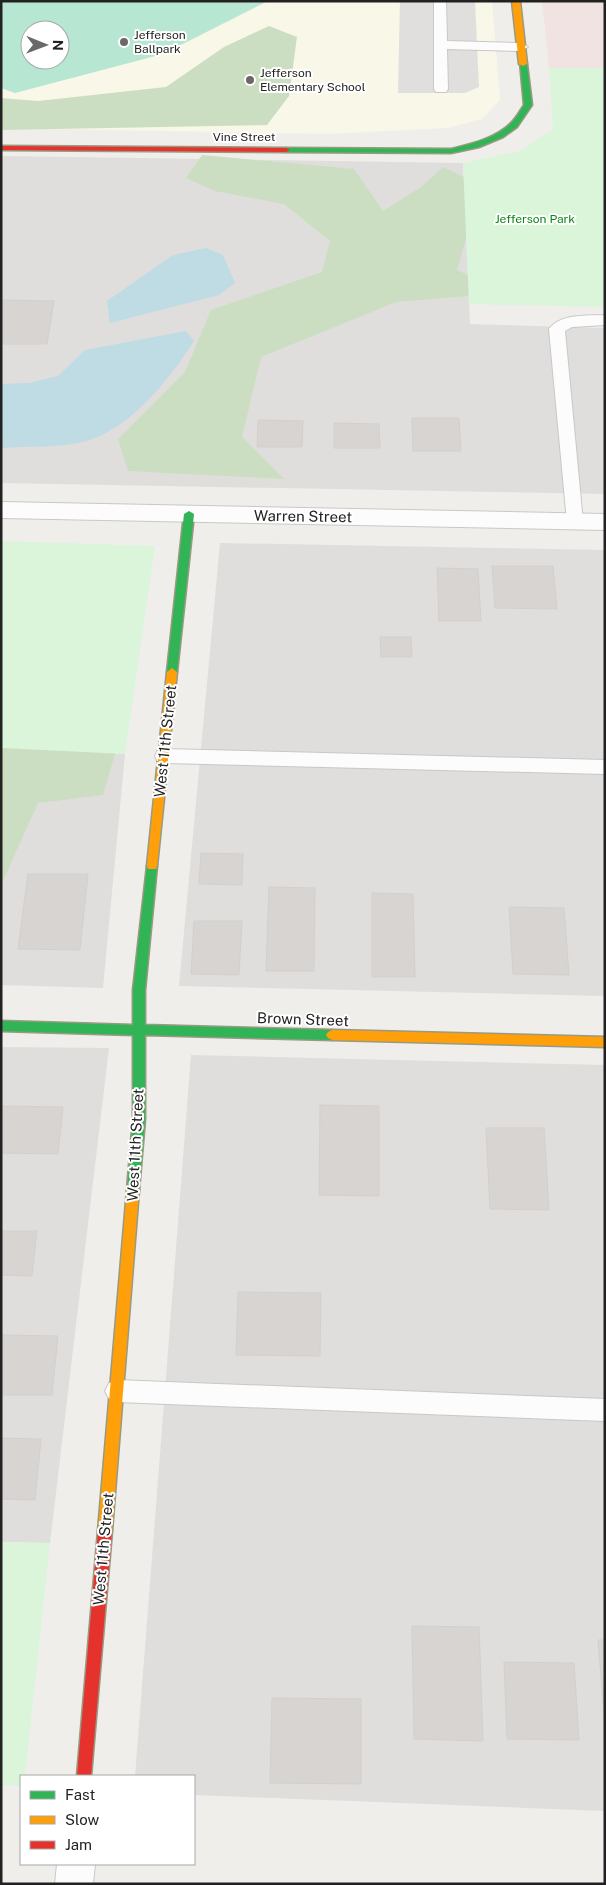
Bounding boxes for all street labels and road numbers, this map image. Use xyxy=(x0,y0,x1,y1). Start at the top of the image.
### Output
street label: Vine Street xyxy=(213,130,276,144)
street label: Warren Street xyxy=(254,507,352,525)
street label: West 11th Street xyxy=(151,684,179,798)
street label: Brown Street xyxy=(257,1009,349,1029)
street label: West 11th Street xyxy=(124,1088,146,1202)
street label: West 11th Street xyxy=(90,1492,116,1606)

